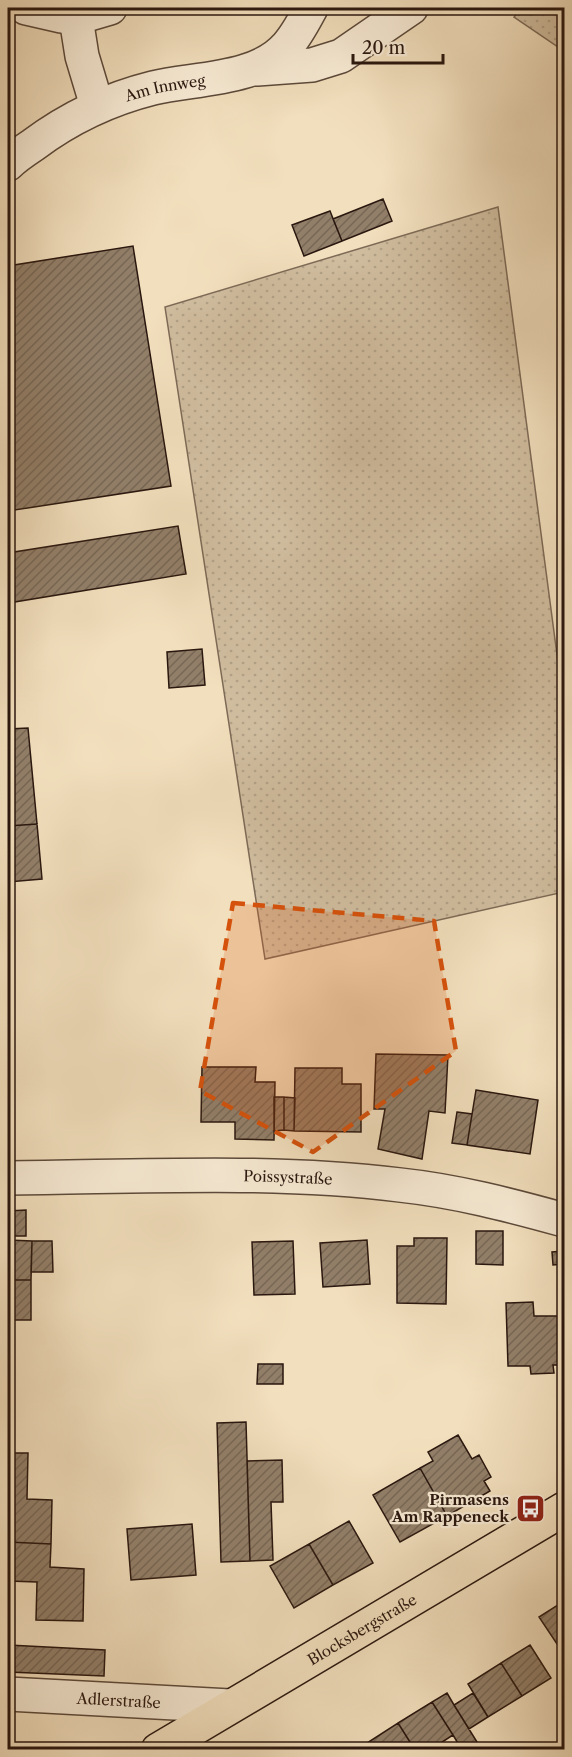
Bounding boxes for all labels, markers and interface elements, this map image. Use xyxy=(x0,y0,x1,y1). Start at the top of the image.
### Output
scale bar xyxy=(353,27,443,65)
text: 20 m xyxy=(362,37,406,59)
street label: Am Innweg xyxy=(121,70,206,105)
street label: Poissystraße xyxy=(243,1166,333,1188)
place label: Pirmasens Am Rappeneck xyxy=(391,1490,510,1526)
bus stop icon: Pirmasens Am Rappeneck xyxy=(514,1492,546,1524)
street label: Blocksbergstraße xyxy=(304,1589,420,1669)
street label: Adlerstraße xyxy=(75,1688,161,1712)

